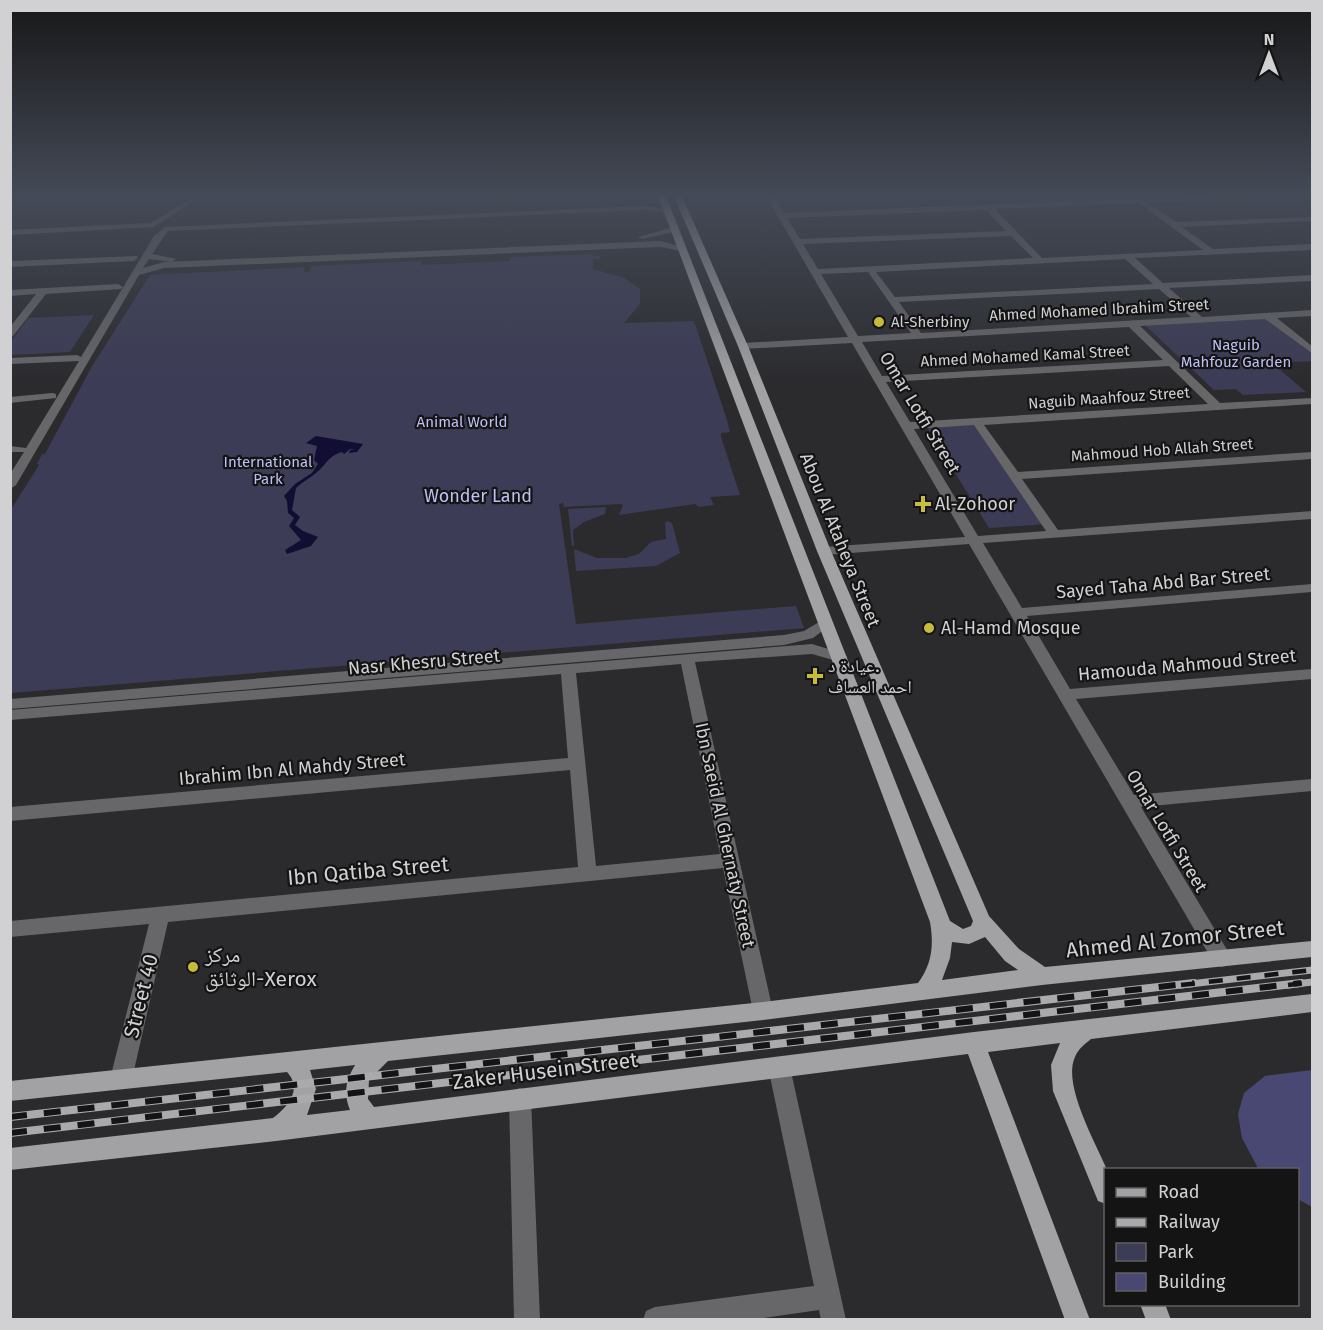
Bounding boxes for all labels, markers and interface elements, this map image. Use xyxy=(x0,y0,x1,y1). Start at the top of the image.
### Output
north arrow xyxy=(1239,24,1299,84)
text: N xyxy=(1264,30,1274,49)
street label: Ahmed Mohamed Ibrahim Street xyxy=(989,295,1210,325)
place label: Al-Sherbiny xyxy=(891,313,970,331)
marker: Al-Sherbiny xyxy=(872,315,886,329)
park label: Naguib Mahfouz Garden xyxy=(1181,336,1291,371)
street label: Ahmed Mohamed Kamal Street xyxy=(920,341,1131,370)
street label: Omar Lotfi Street xyxy=(875,348,965,479)
street label: Naguib Maahfouz Street xyxy=(1028,383,1191,413)
park label: Animal World xyxy=(417,413,507,431)
street label: Mahmoud Hob Allah Street xyxy=(1070,435,1254,465)
street label: Abou Al Ataheya Street xyxy=(795,450,885,631)
park label: International Park xyxy=(224,453,313,488)
park label: Wonder Land xyxy=(424,485,532,507)
place label: Al-Zohoor xyxy=(935,493,1015,515)
marker: Al-Zohoor xyxy=(916,497,930,511)
street label: Sayed Taha Abd Bar Street xyxy=(1055,563,1271,603)
place label: Al-Hamd Mosque xyxy=(941,617,1081,639)
marker: Al-Hamd Mosque xyxy=(922,621,936,635)
street label: Nasr Khesru Street xyxy=(347,644,501,680)
street label: Hamouda Mahmoud Street xyxy=(1077,644,1297,685)
place label: عيادة د. احمد العساف xyxy=(828,655,912,698)
marker: عيادة د. احمد العساف xyxy=(806,667,824,685)
street label: Ibn Saeid Al Ghernaty Street xyxy=(690,720,760,950)
street label: Ibrahim Ibn Al Mahdy Street xyxy=(178,748,407,790)
street label: Omar Lotfi Street xyxy=(1122,766,1212,897)
street label: Ibn Qatiba Street xyxy=(286,851,450,891)
street label: Ahmed Al Zomor Street xyxy=(1065,915,1286,963)
place label: مركز الوثائق-Xerox xyxy=(204,942,318,992)
street label: Street 40 xyxy=(118,951,164,1041)
marker: مركز الوثائق-Xerox xyxy=(186,960,200,974)
street label: Zaker Husein Street xyxy=(451,1047,639,1095)
legend xyxy=(1104,1168,1299,1306)
text: Road xyxy=(1158,1181,1200,1203)
text: Railway xyxy=(1158,1211,1220,1233)
text: Park xyxy=(1158,1241,1194,1263)
text: Building xyxy=(1158,1271,1226,1293)

